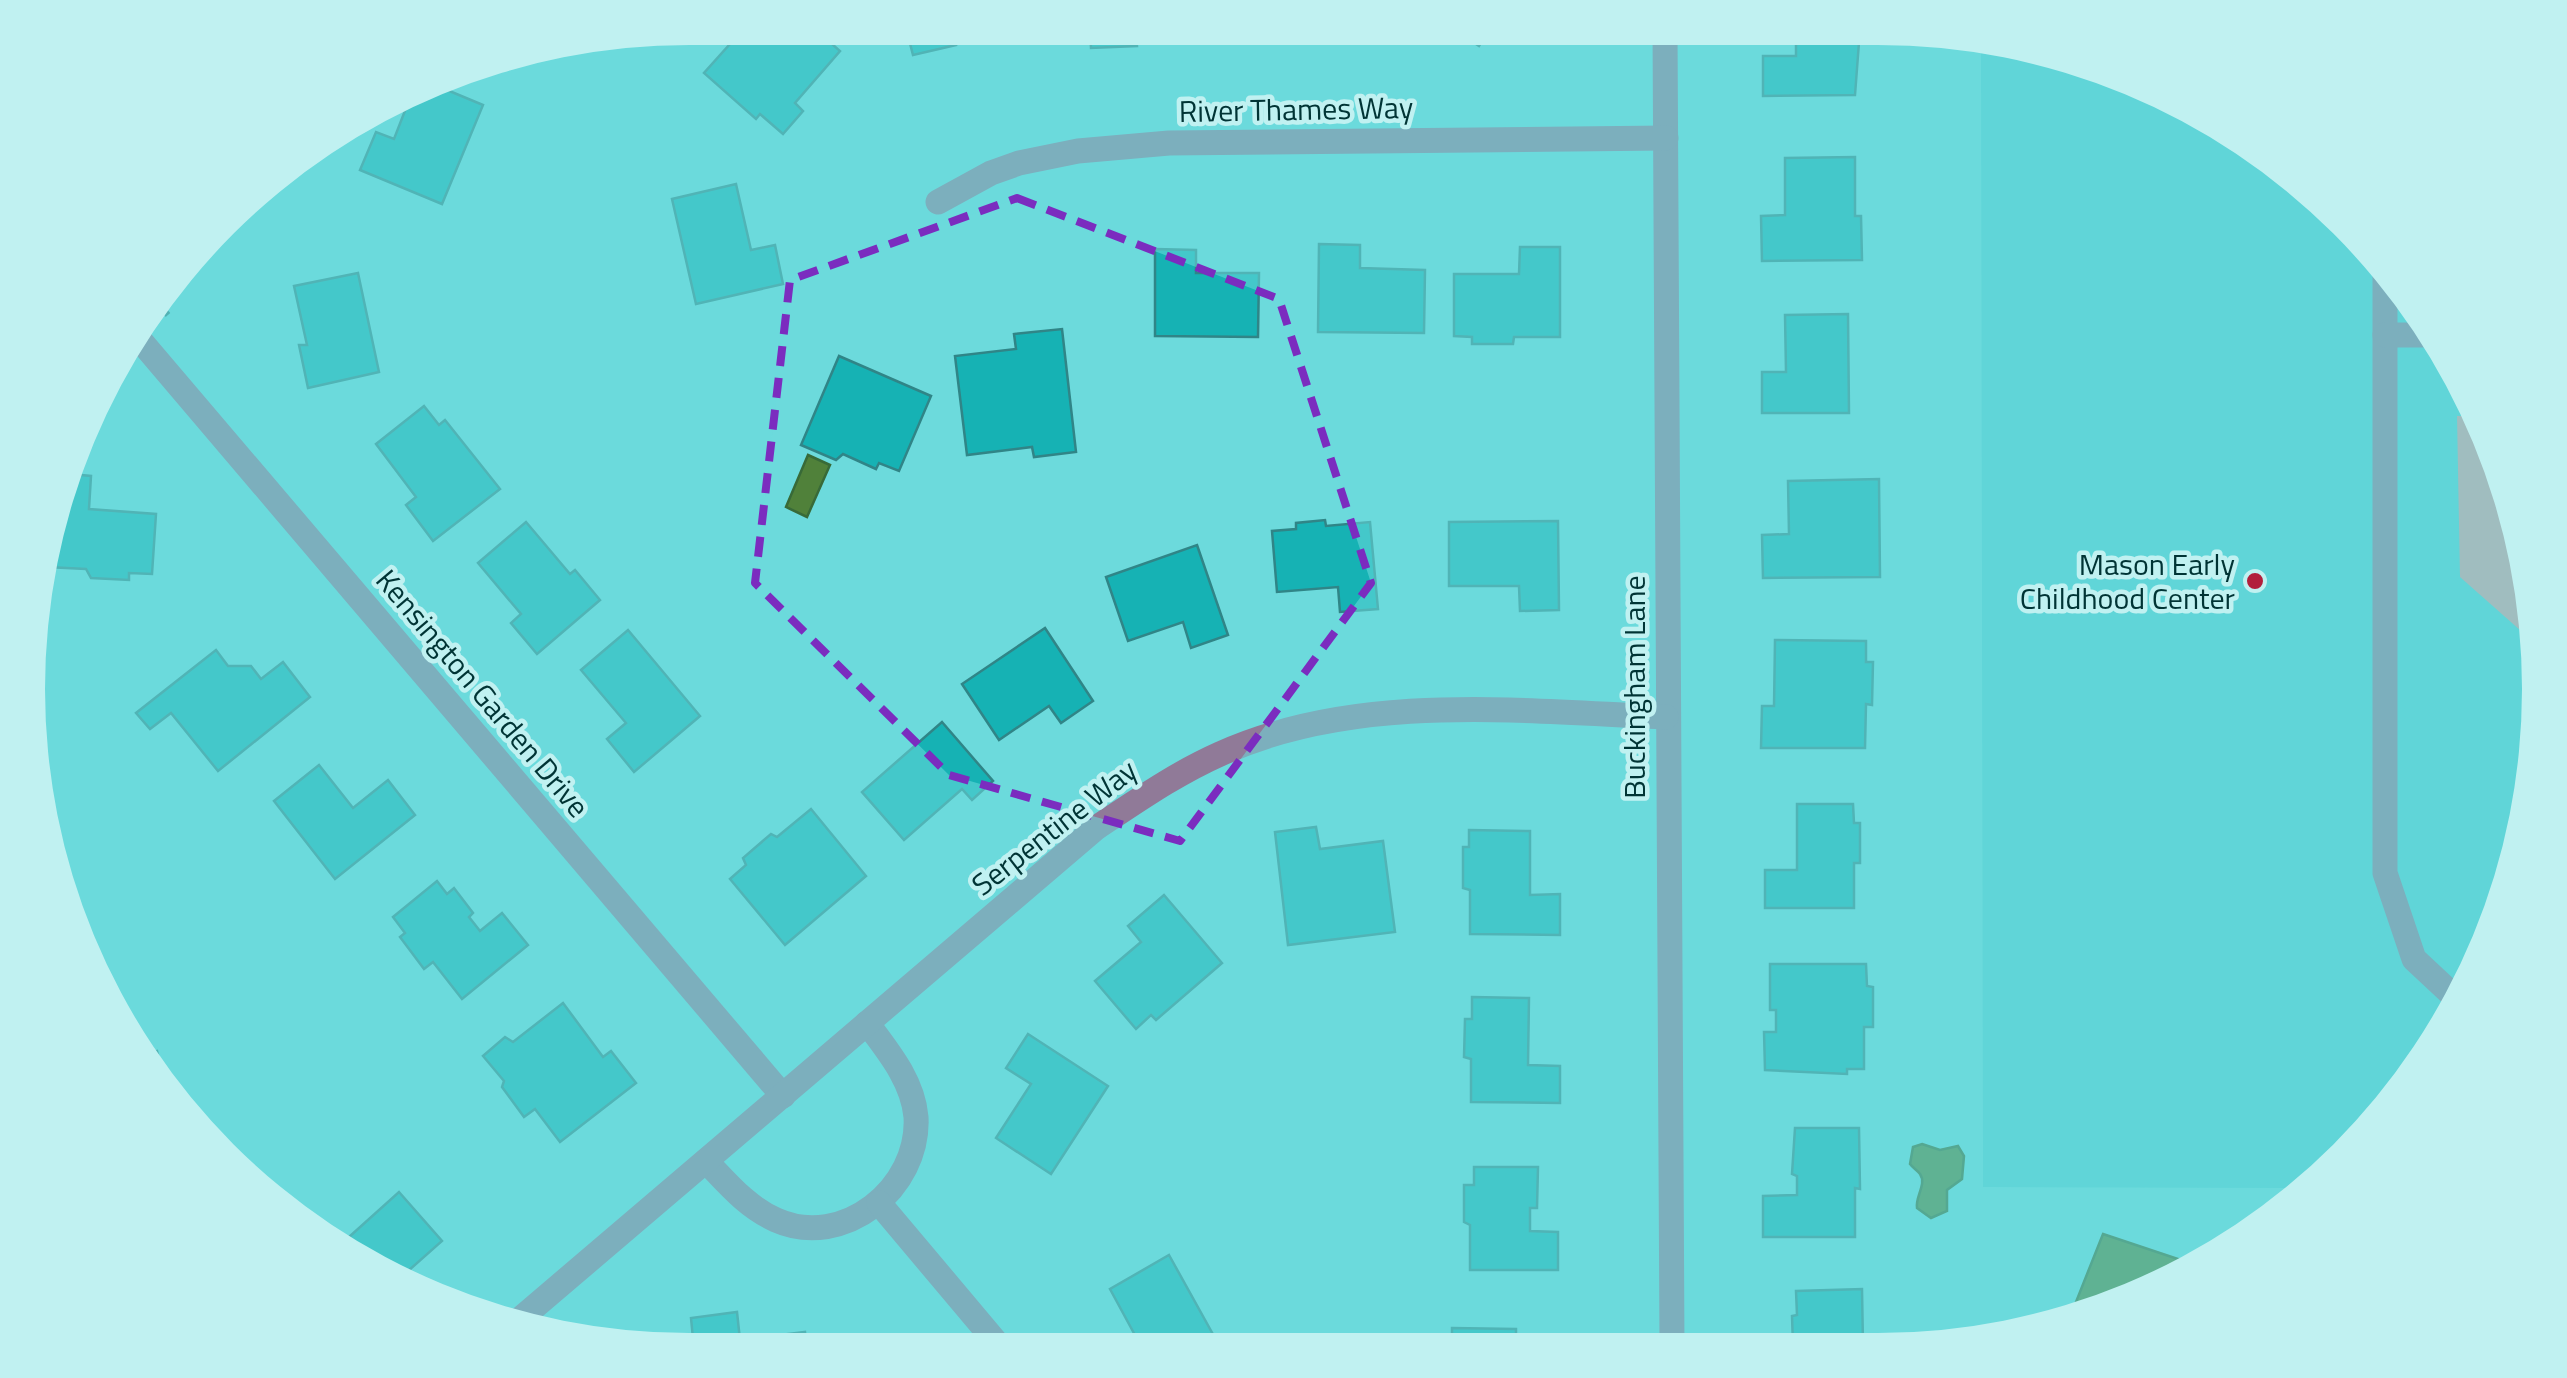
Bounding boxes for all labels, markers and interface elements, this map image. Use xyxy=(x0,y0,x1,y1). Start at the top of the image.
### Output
street label: River Thames Way xyxy=(1178,84,1414,134)
place label: Mason Early Childhood Center xyxy=(2020,541,2235,621)
street label: Kensington Garden Drive xyxy=(365,559,601,827)
marker: Mason Early Childhood Center xyxy=(2244,570,2266,592)
street label: Buckingham Lane xyxy=(1611,575,1657,799)
street label: Serpentine Way xyxy=(961,748,1147,906)

